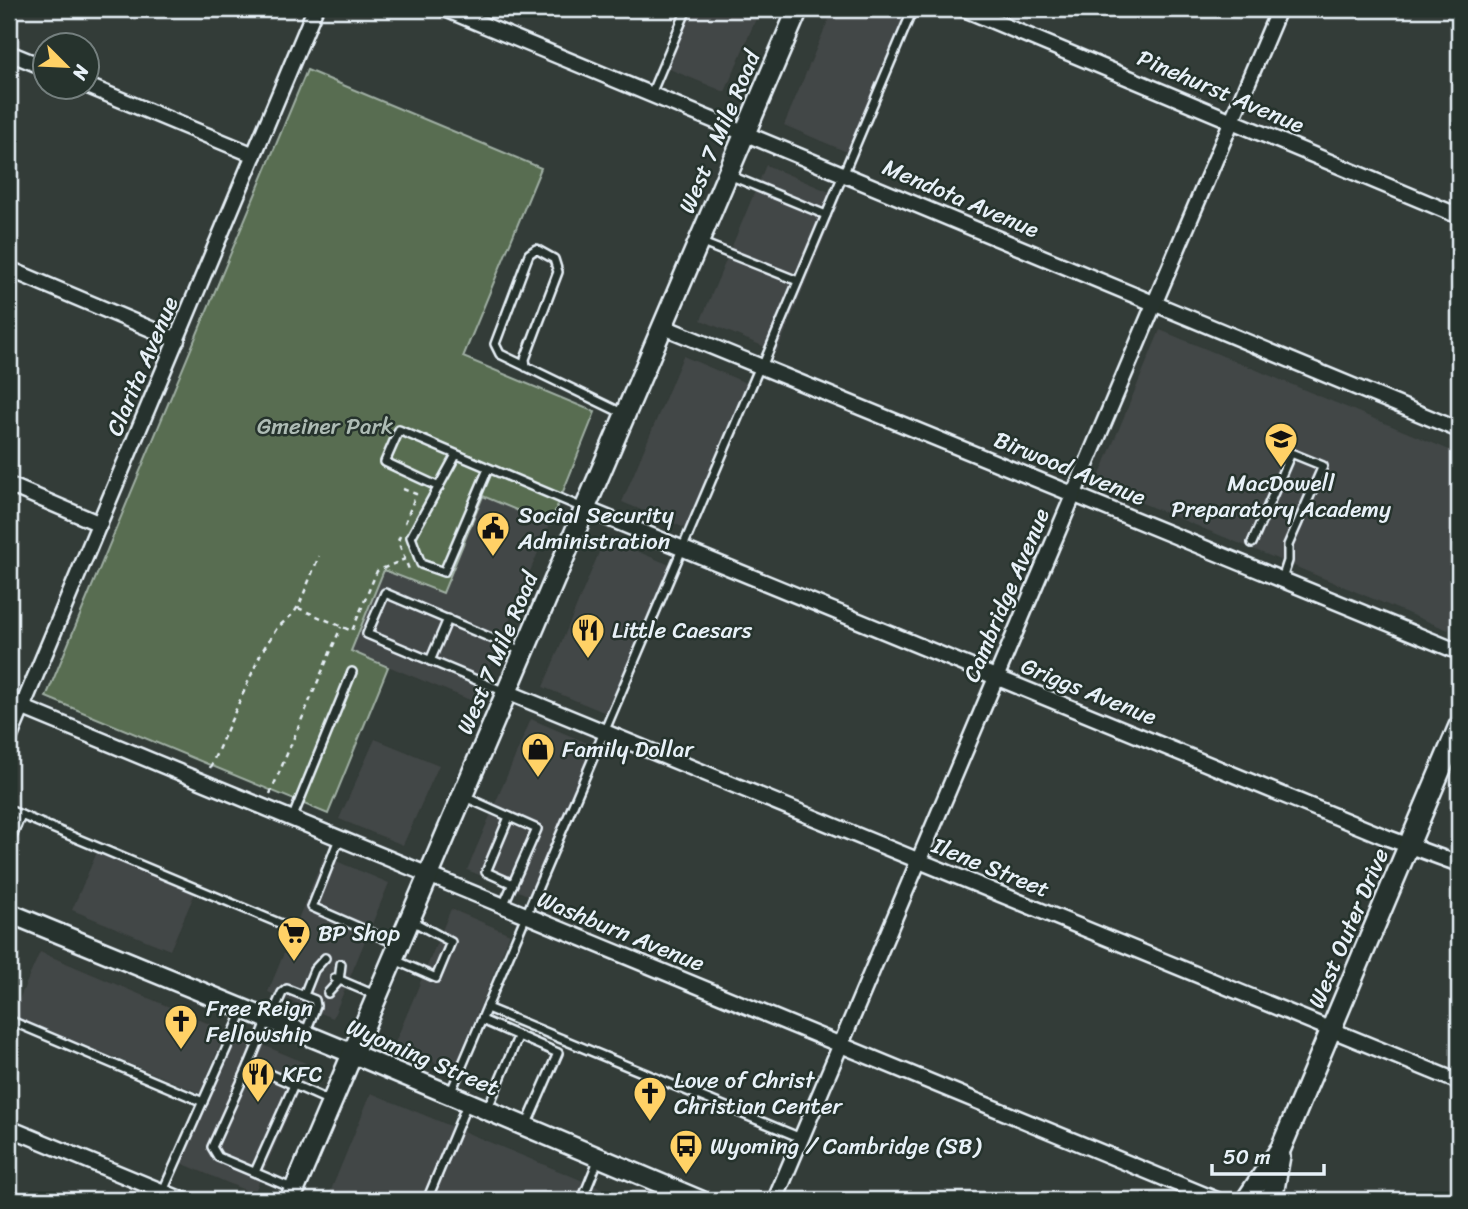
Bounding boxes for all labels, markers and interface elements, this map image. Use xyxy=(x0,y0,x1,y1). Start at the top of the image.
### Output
north arrow xyxy=(32,32,102,102)
street label: Pinehurst Avenue xyxy=(1131,38,1311,145)
street label: West 7 Mile Road xyxy=(667,42,773,220)
text: N xyxy=(63,59,99,86)
street label: Mendota Avenue xyxy=(876,147,1046,250)
street label: Clarita Avenue xyxy=(95,290,190,443)
park label: Gmeiner Park xyxy=(257,406,393,447)
street label: Birwood Avenue xyxy=(988,419,1152,518)
school or university icon: MacDowell Preparatory Academy xyxy=(1262,420,1300,469)
place label: MacDowell Preparatory Academy xyxy=(1171,463,1391,530)
place label: Social Security Administration xyxy=(517,495,674,562)
street label: Cambridge Avenue xyxy=(951,502,1062,689)
public building icon: Social Security Administration xyxy=(474,509,512,558)
street label: West 7 Mile Road xyxy=(445,563,551,741)
place label: Little Caesars xyxy=(612,610,753,651)
restaurant icon: Little Caesars xyxy=(569,611,607,660)
street label: Griggs Avenue xyxy=(1015,646,1163,737)
place label: Family Dollar xyxy=(562,729,695,770)
shop icon: Family Dollar xyxy=(519,730,557,779)
street label: Ilene Street xyxy=(925,825,1056,910)
street label: West Outer Drive xyxy=(1296,841,1401,1015)
street label: Washburn Avenue xyxy=(531,879,711,984)
place label: BP Shop xyxy=(318,913,400,954)
supermarket icon: BP Shop xyxy=(275,914,313,963)
place label: Free Reign Fellowship xyxy=(206,988,313,1055)
church icon: Free Reign Fellowship xyxy=(162,1002,200,1051)
street label: Wyoming Street xyxy=(340,1007,506,1108)
place label: KFC xyxy=(282,1054,323,1095)
restaurant icon: KFC xyxy=(239,1055,277,1104)
place label: Love of Christ Christian Center xyxy=(674,1060,843,1127)
church icon: Love of Christ Christian Center xyxy=(631,1074,669,1123)
place label: Wyoming / Cambridge (SB) xyxy=(710,1126,983,1167)
bus stop icon: Wyoming / Cambridge (SB) xyxy=(667,1127,705,1176)
scale bar xyxy=(1212,1132,1324,1176)
text: 50 m xyxy=(1223,1138,1271,1176)

